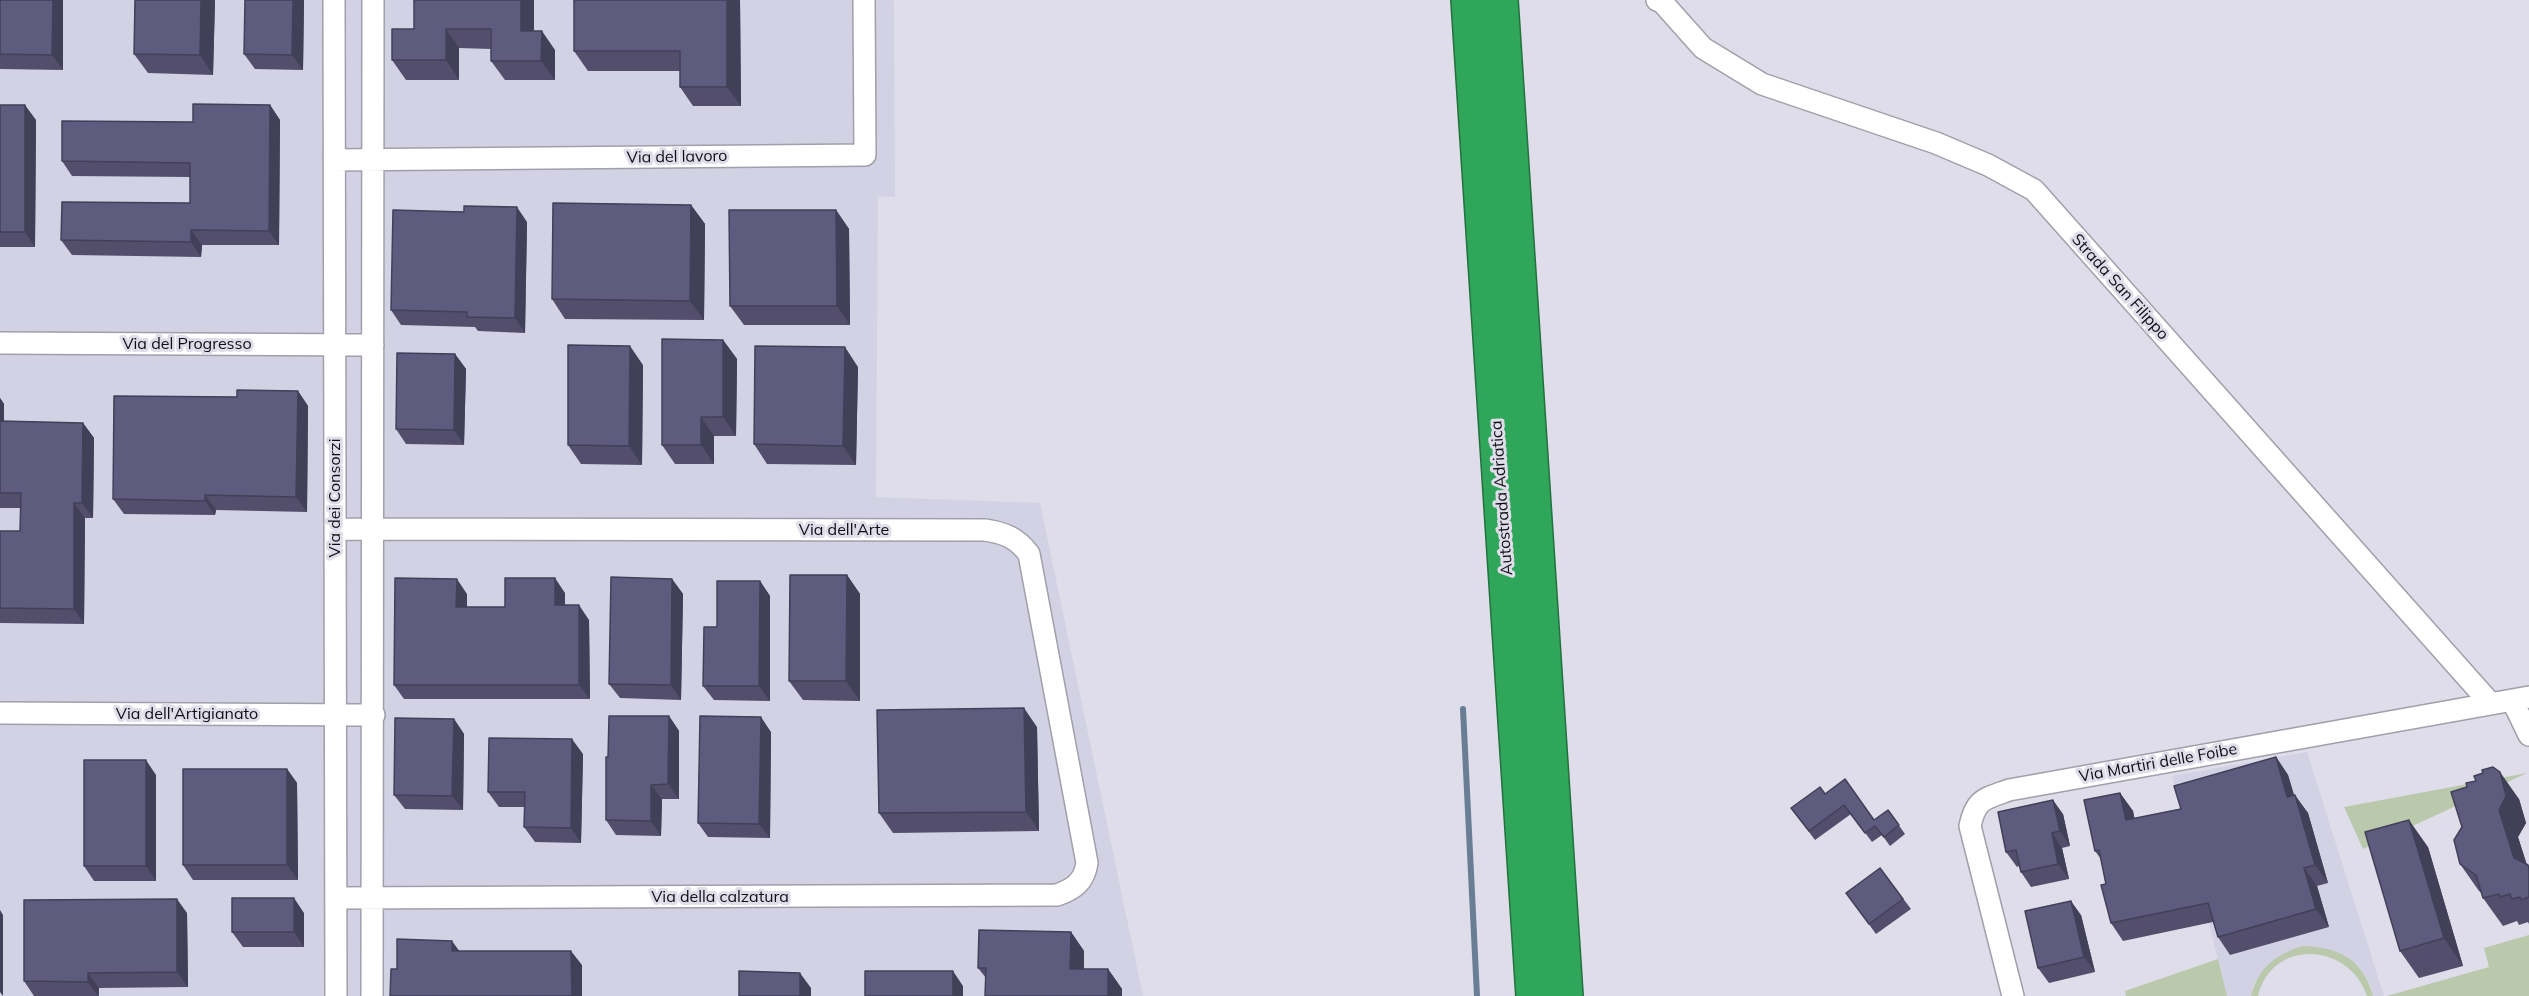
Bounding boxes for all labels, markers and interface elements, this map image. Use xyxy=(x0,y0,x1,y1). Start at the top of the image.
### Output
street label: Via del lavoro xyxy=(626,147,728,167)
street label: Strada San Filippo xyxy=(2067,230,2173,344)
street label: Via del Progresso xyxy=(122,334,252,354)
street label: Autostrada Adriatica xyxy=(1487,420,1517,576)
street label: Via dei Consorzi xyxy=(325,439,345,557)
street label: Via dell'Arte xyxy=(799,520,889,540)
street label: Via dell'Artigianato xyxy=(116,704,258,724)
street label: Via Martiri delle Foibe xyxy=(2077,740,2239,786)
street label: Via della calzatura xyxy=(651,887,789,907)

